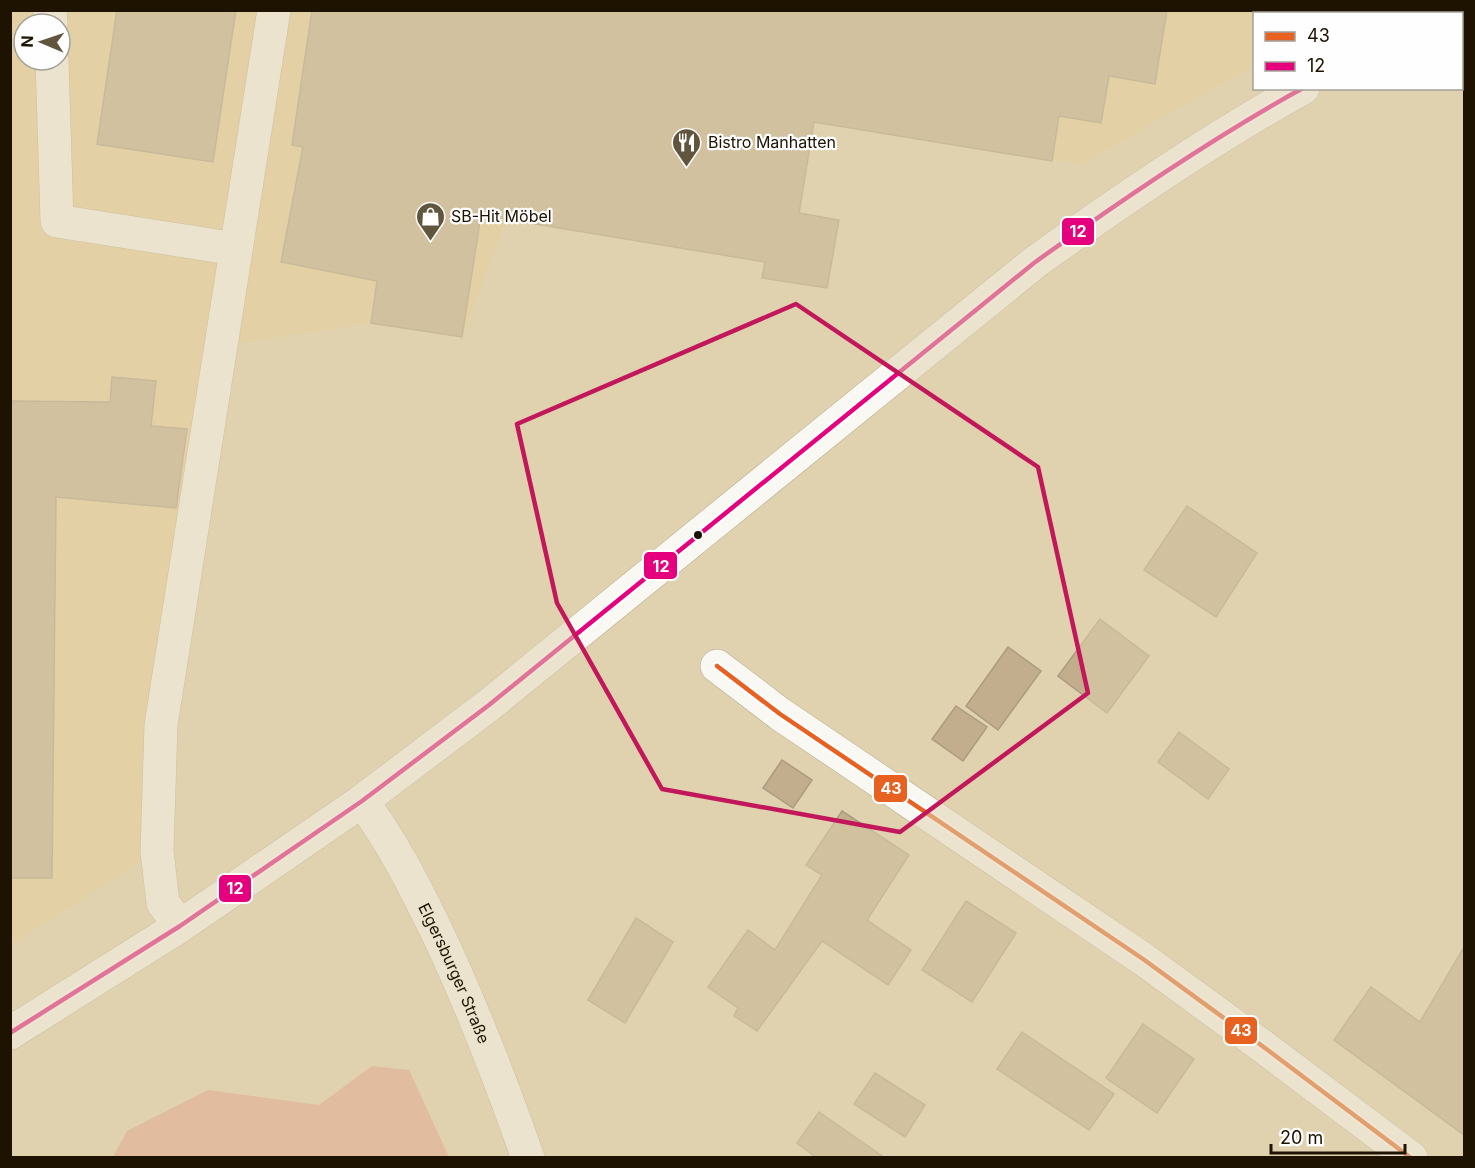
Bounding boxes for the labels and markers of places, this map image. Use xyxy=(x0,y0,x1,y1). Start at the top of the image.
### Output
restaurant icon: Bistro Manhatten xyxy=(671,126,703,168)
place label: Bistro Manhatten xyxy=(708,132,836,152)
shop icon: SB-Hit Möbel xyxy=(414,200,446,242)
place label: SB-Hit Möbel xyxy=(451,206,552,226)
unlabelled marker xyxy=(692,529,704,541)

